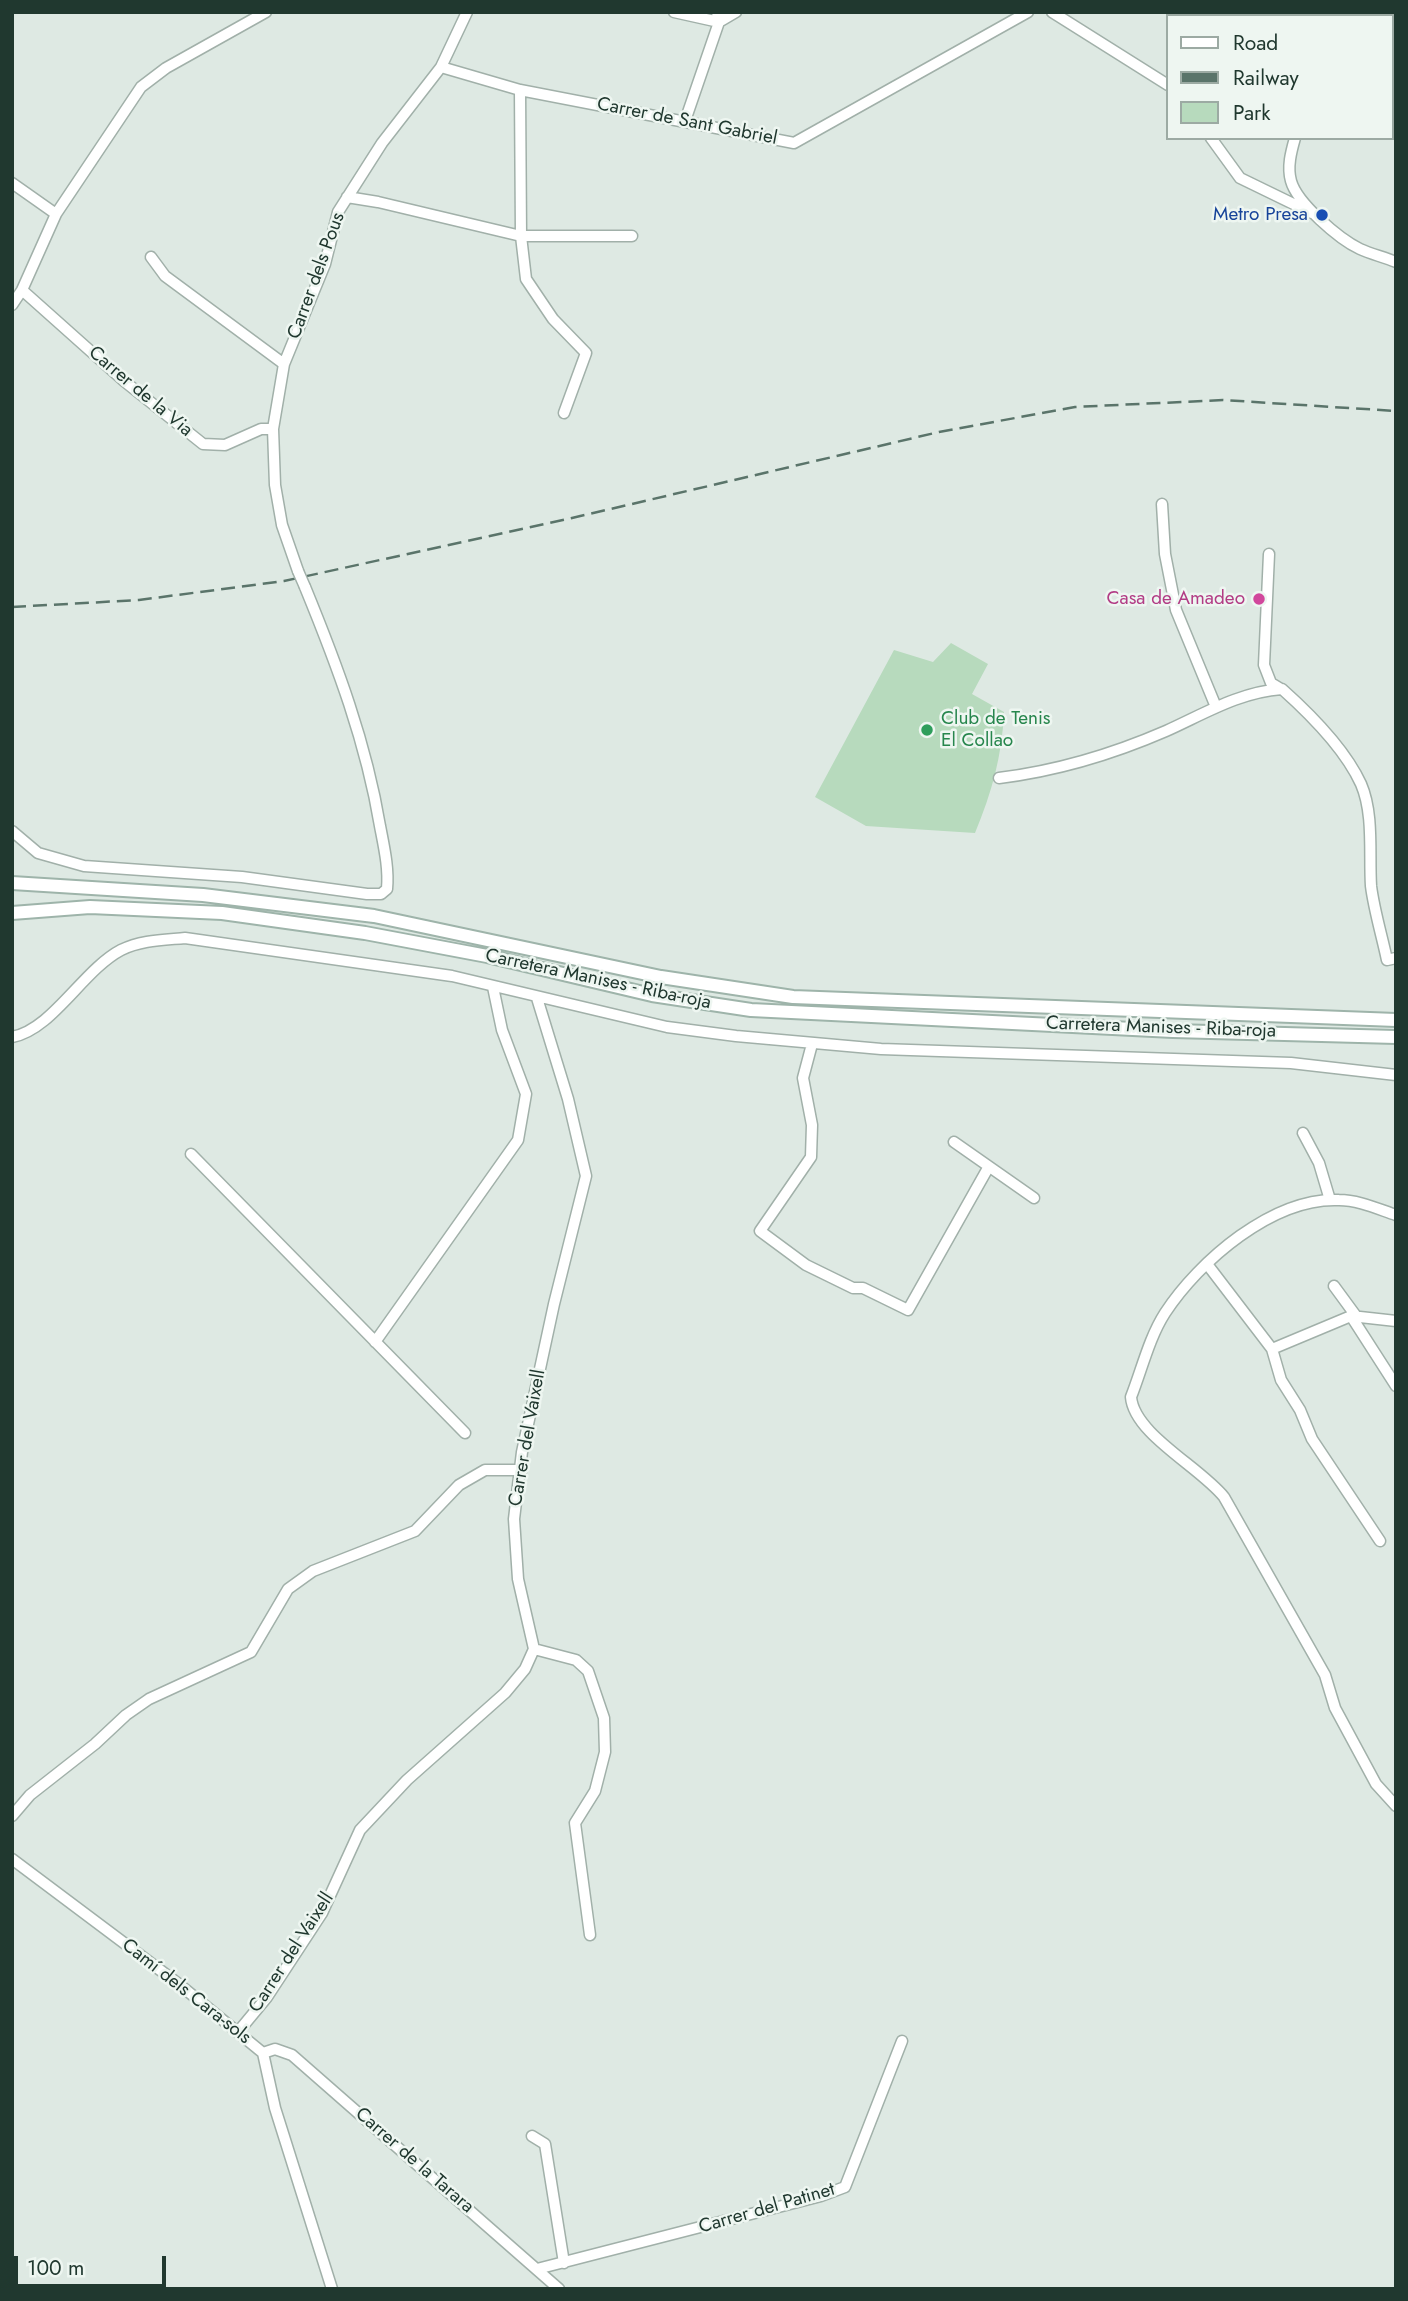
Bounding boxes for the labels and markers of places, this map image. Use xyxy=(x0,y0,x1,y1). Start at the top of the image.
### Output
place label: Metro Presa xyxy=(1213,204,1308,226)
marker: Metro Presa xyxy=(1314,207,1330,223)
place label: Casa de Amadeo xyxy=(1107,588,1245,610)
marker: Casa de Amadeo xyxy=(1251,591,1267,607)
place label: Club de Tenis El Collao xyxy=(941,708,1050,752)
marker: Club de Tenis El Collao xyxy=(919,722,935,738)

